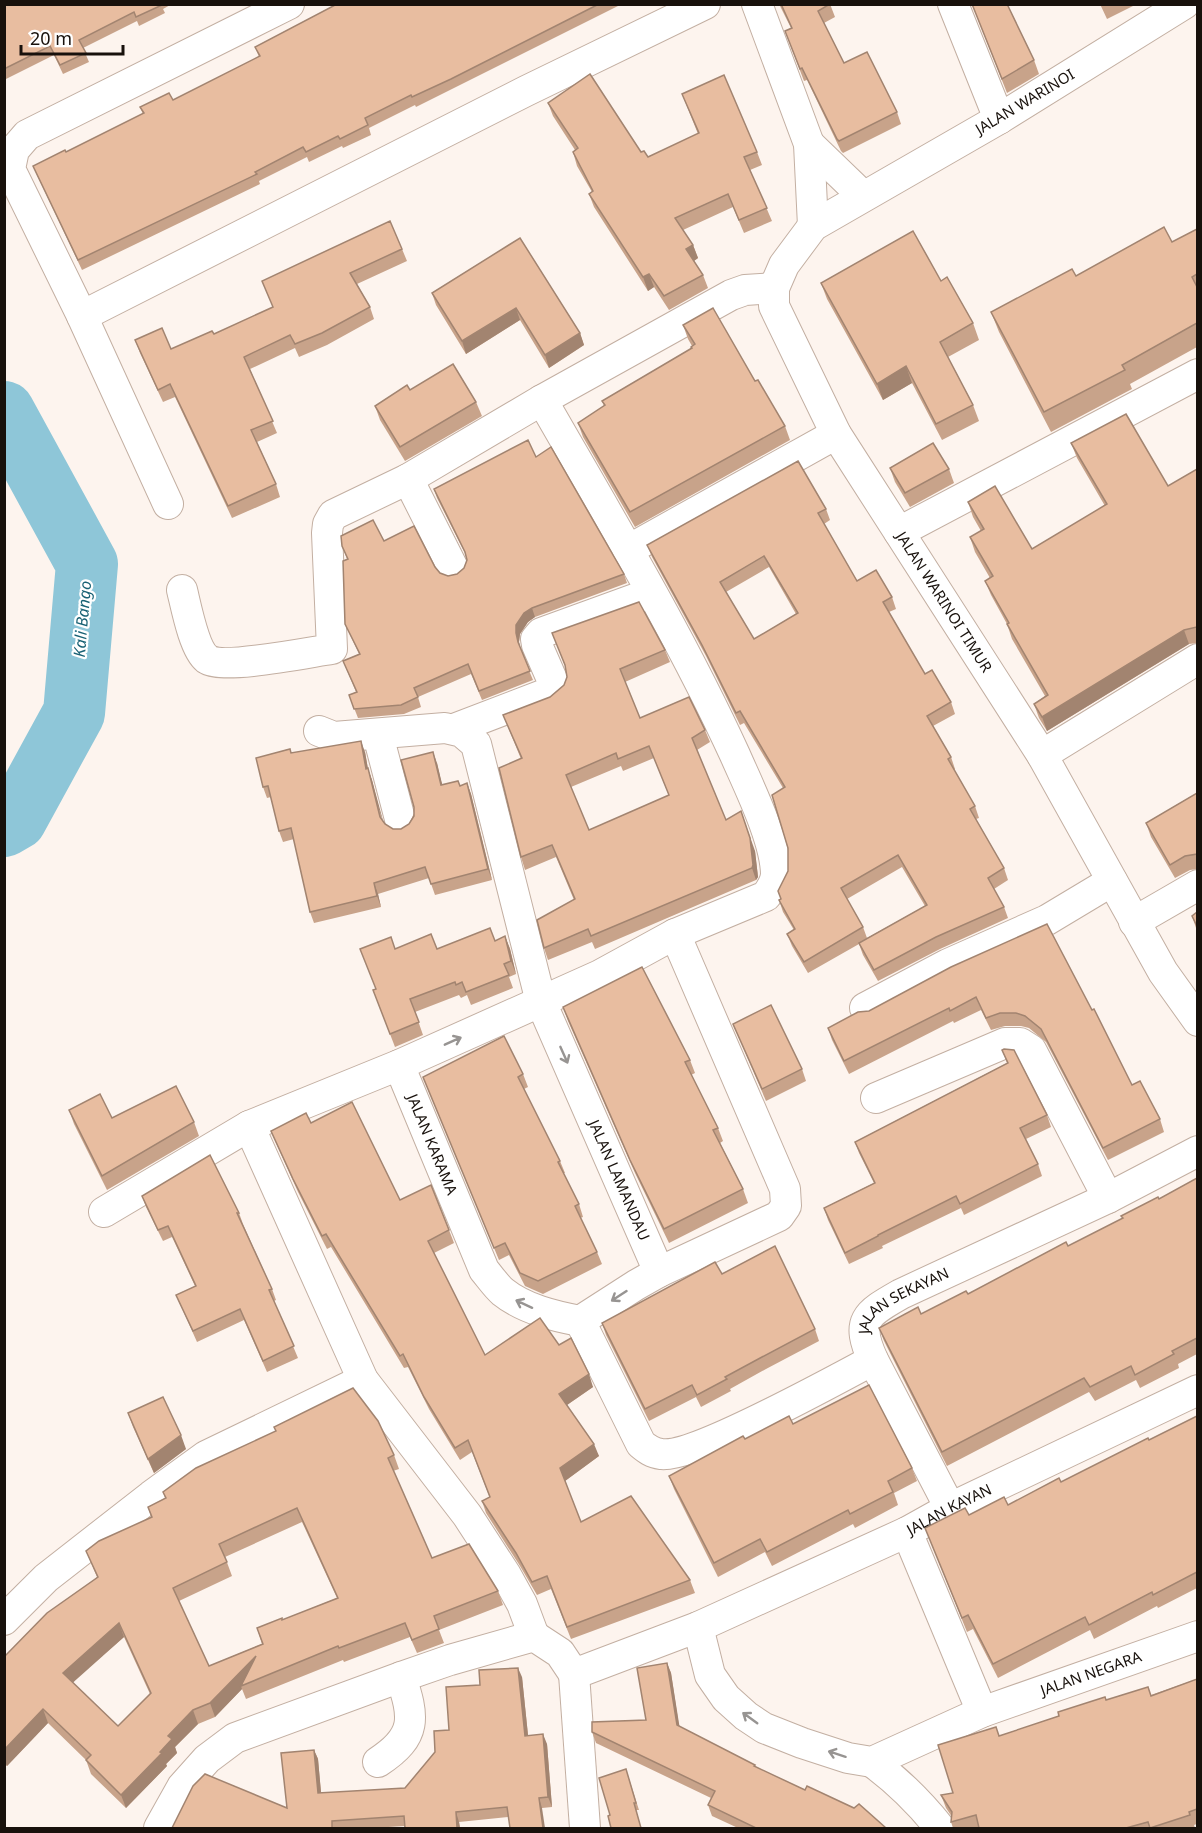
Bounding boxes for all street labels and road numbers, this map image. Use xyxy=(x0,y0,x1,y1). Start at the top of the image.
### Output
street label: JALAN WARINOI xyxy=(970,64,1078,140)
street label: JALAN WARINOI TIMUR xyxy=(891,526,998,676)
street label: JALAN KARAMA xyxy=(402,1089,463,1198)
street label: JALAN LAMANDAU xyxy=(584,1115,655,1243)
street label: JALAN SEKAYAN xyxy=(853,1262,952,1336)
street label: JALAN KAYAN xyxy=(901,1479,995,1540)
street label: JALAN NEGARA xyxy=(1036,1646,1144,1700)

